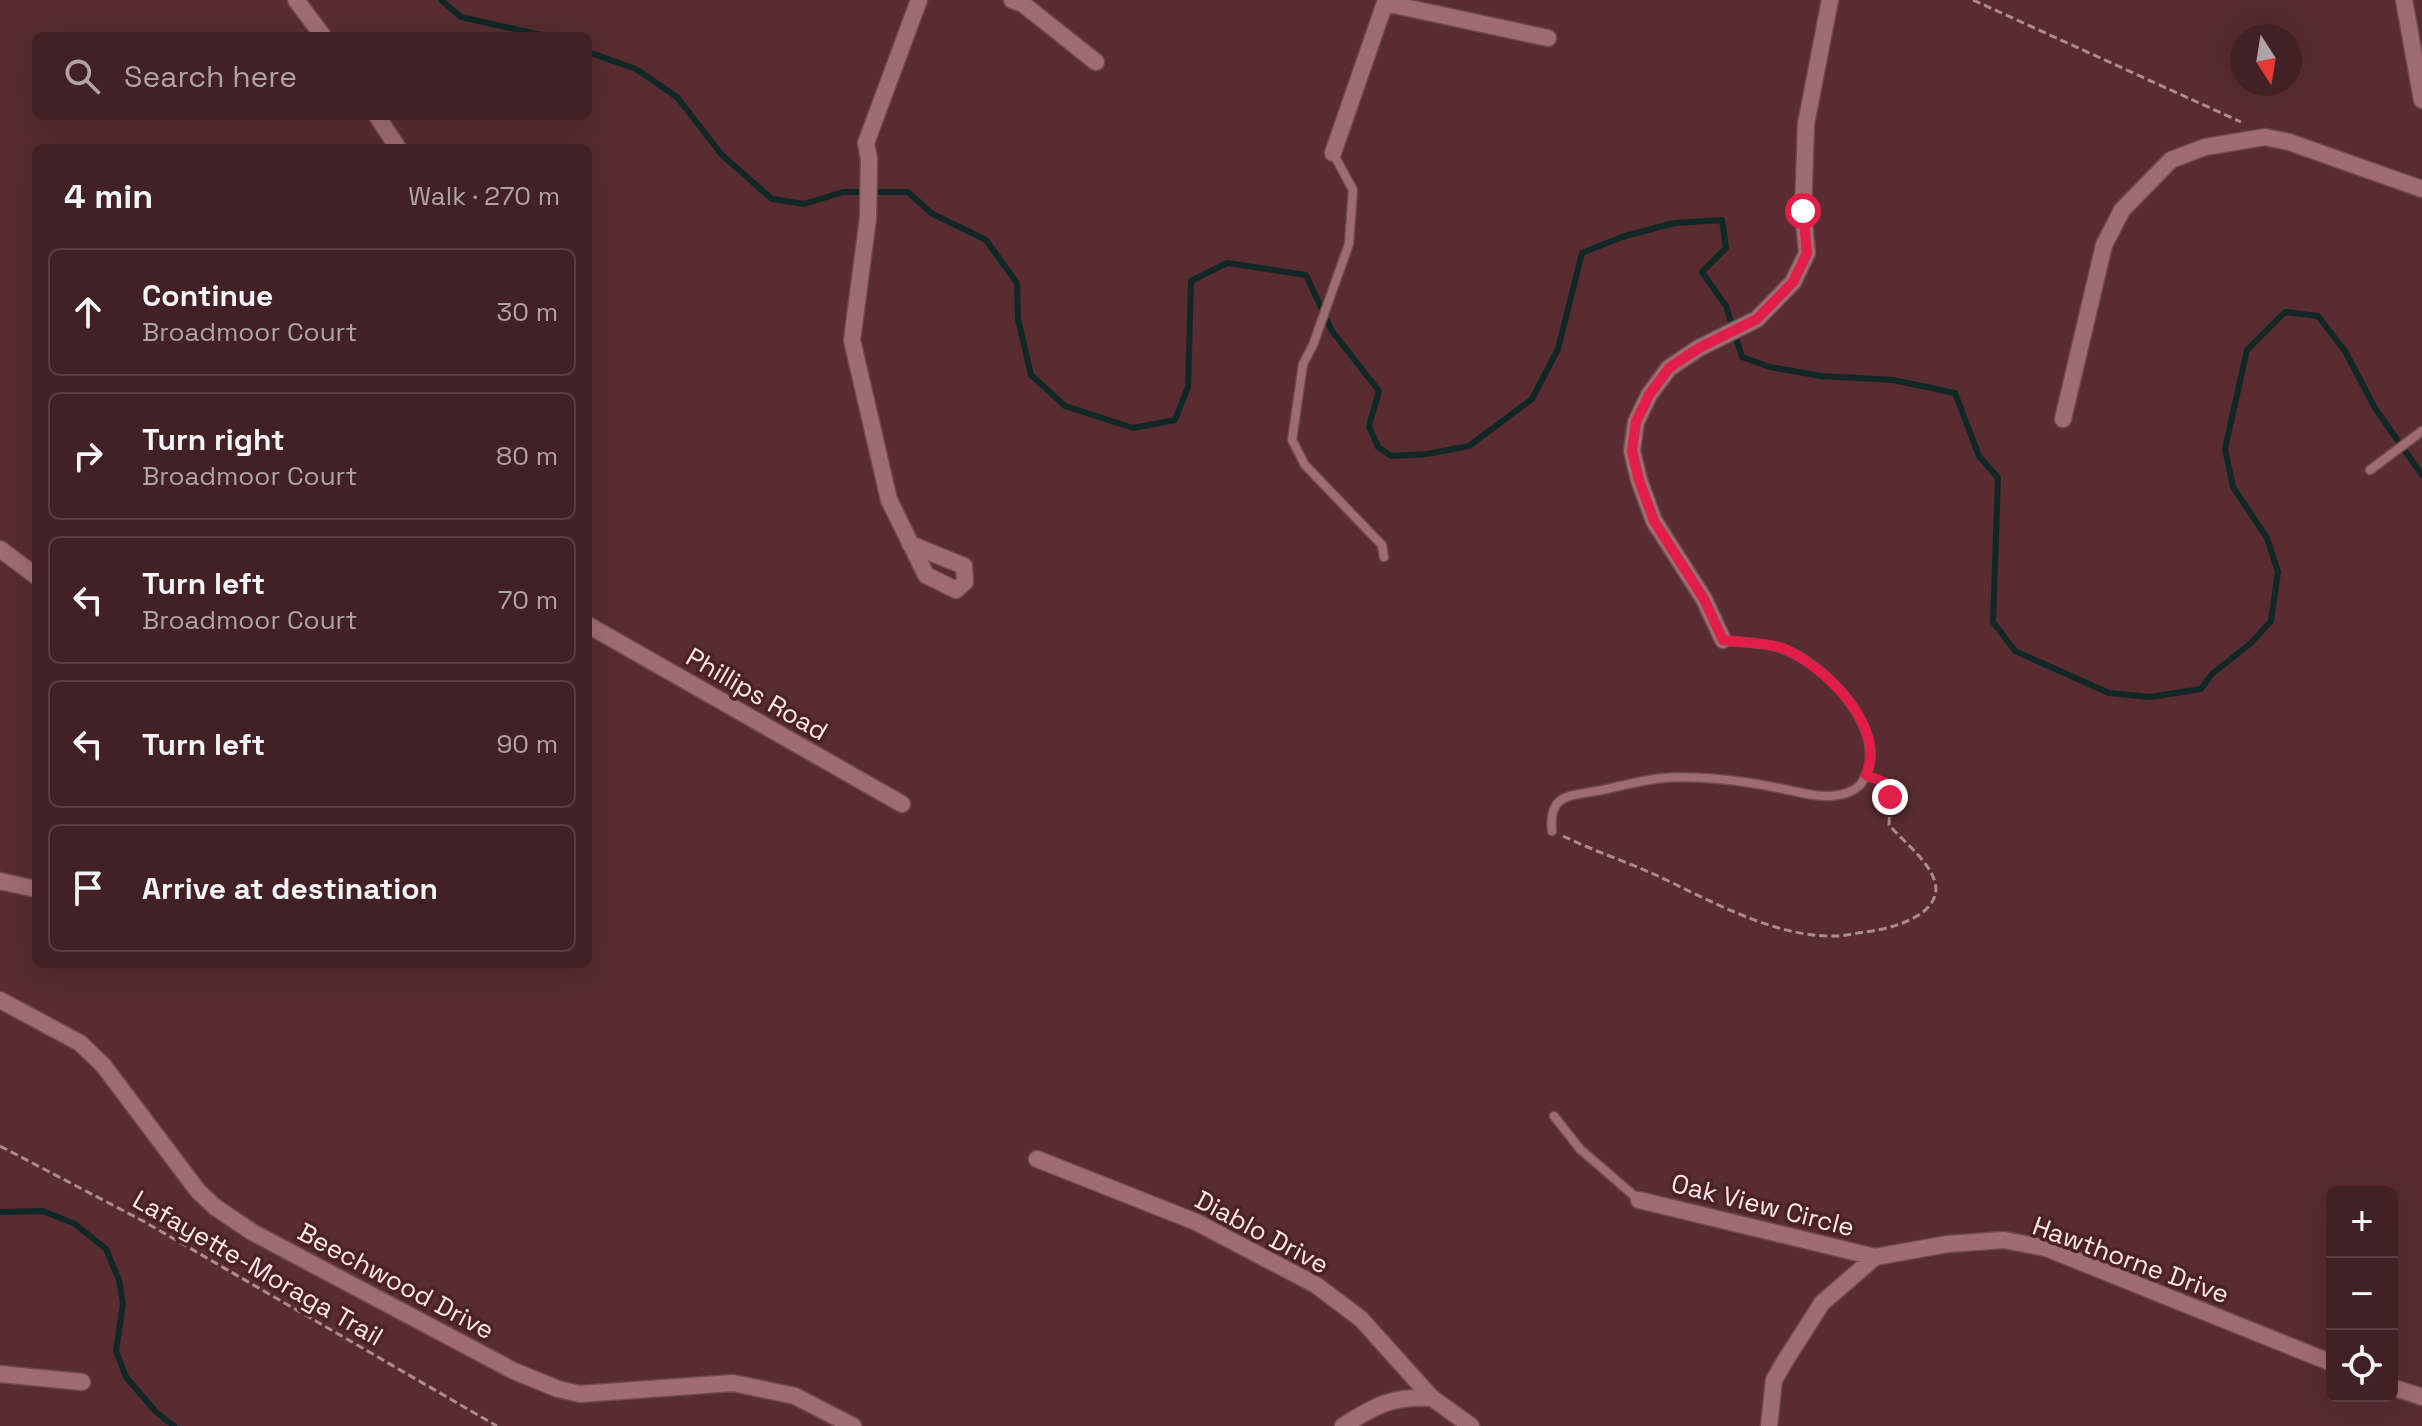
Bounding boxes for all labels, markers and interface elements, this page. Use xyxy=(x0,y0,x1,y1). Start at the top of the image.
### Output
north arrow xyxy=(2230,24,2302,96)
search box xyxy=(32,32,592,120)
icon: search xyxy=(60,54,104,98)
text: Search here xyxy=(124,57,297,96)
text: 4 min xyxy=(64,175,153,218)
text: Walk · 270 m xyxy=(408,179,560,213)
route start xyxy=(1785,193,1821,229)
text: Continue xyxy=(142,276,273,315)
icon: ahead xyxy=(66,290,110,334)
text: 30 m xyxy=(497,295,558,329)
text: Broadmoor Court xyxy=(142,315,357,349)
text: Turn right xyxy=(142,420,285,459)
icon: right xyxy=(66,434,110,478)
text: 80 m xyxy=(496,439,558,473)
text: Broadmoor Court xyxy=(142,459,357,493)
text: Turn left xyxy=(142,564,265,603)
icon: left xyxy=(66,578,110,622)
text: 70 m xyxy=(498,583,558,617)
text: Broadmoor Court xyxy=(142,603,357,637)
street label: Phillips Road xyxy=(680,640,834,748)
icon: left xyxy=(66,722,110,766)
text: Turn left xyxy=(142,725,265,764)
text: 90 m xyxy=(496,727,558,761)
route end xyxy=(1872,779,1908,815)
icon: arrive xyxy=(66,866,110,910)
text: Arrive at destination xyxy=(142,869,438,908)
street label: Oak View Circle xyxy=(1668,1166,1858,1244)
street label: Lafayette-Moraga Trail xyxy=(127,1182,389,1354)
street label: Diablo Drive xyxy=(1189,1183,1335,1281)
map controls xyxy=(2326,1186,2398,1402)
button: + xyxy=(2326,1186,2398,1258)
street label: Hawthorne Drive xyxy=(2028,1209,2234,1311)
street label: Beechwood Drive xyxy=(292,1215,500,1347)
button: − xyxy=(2326,1258,2398,1330)
button: locate xyxy=(2326,1330,2398,1402)

